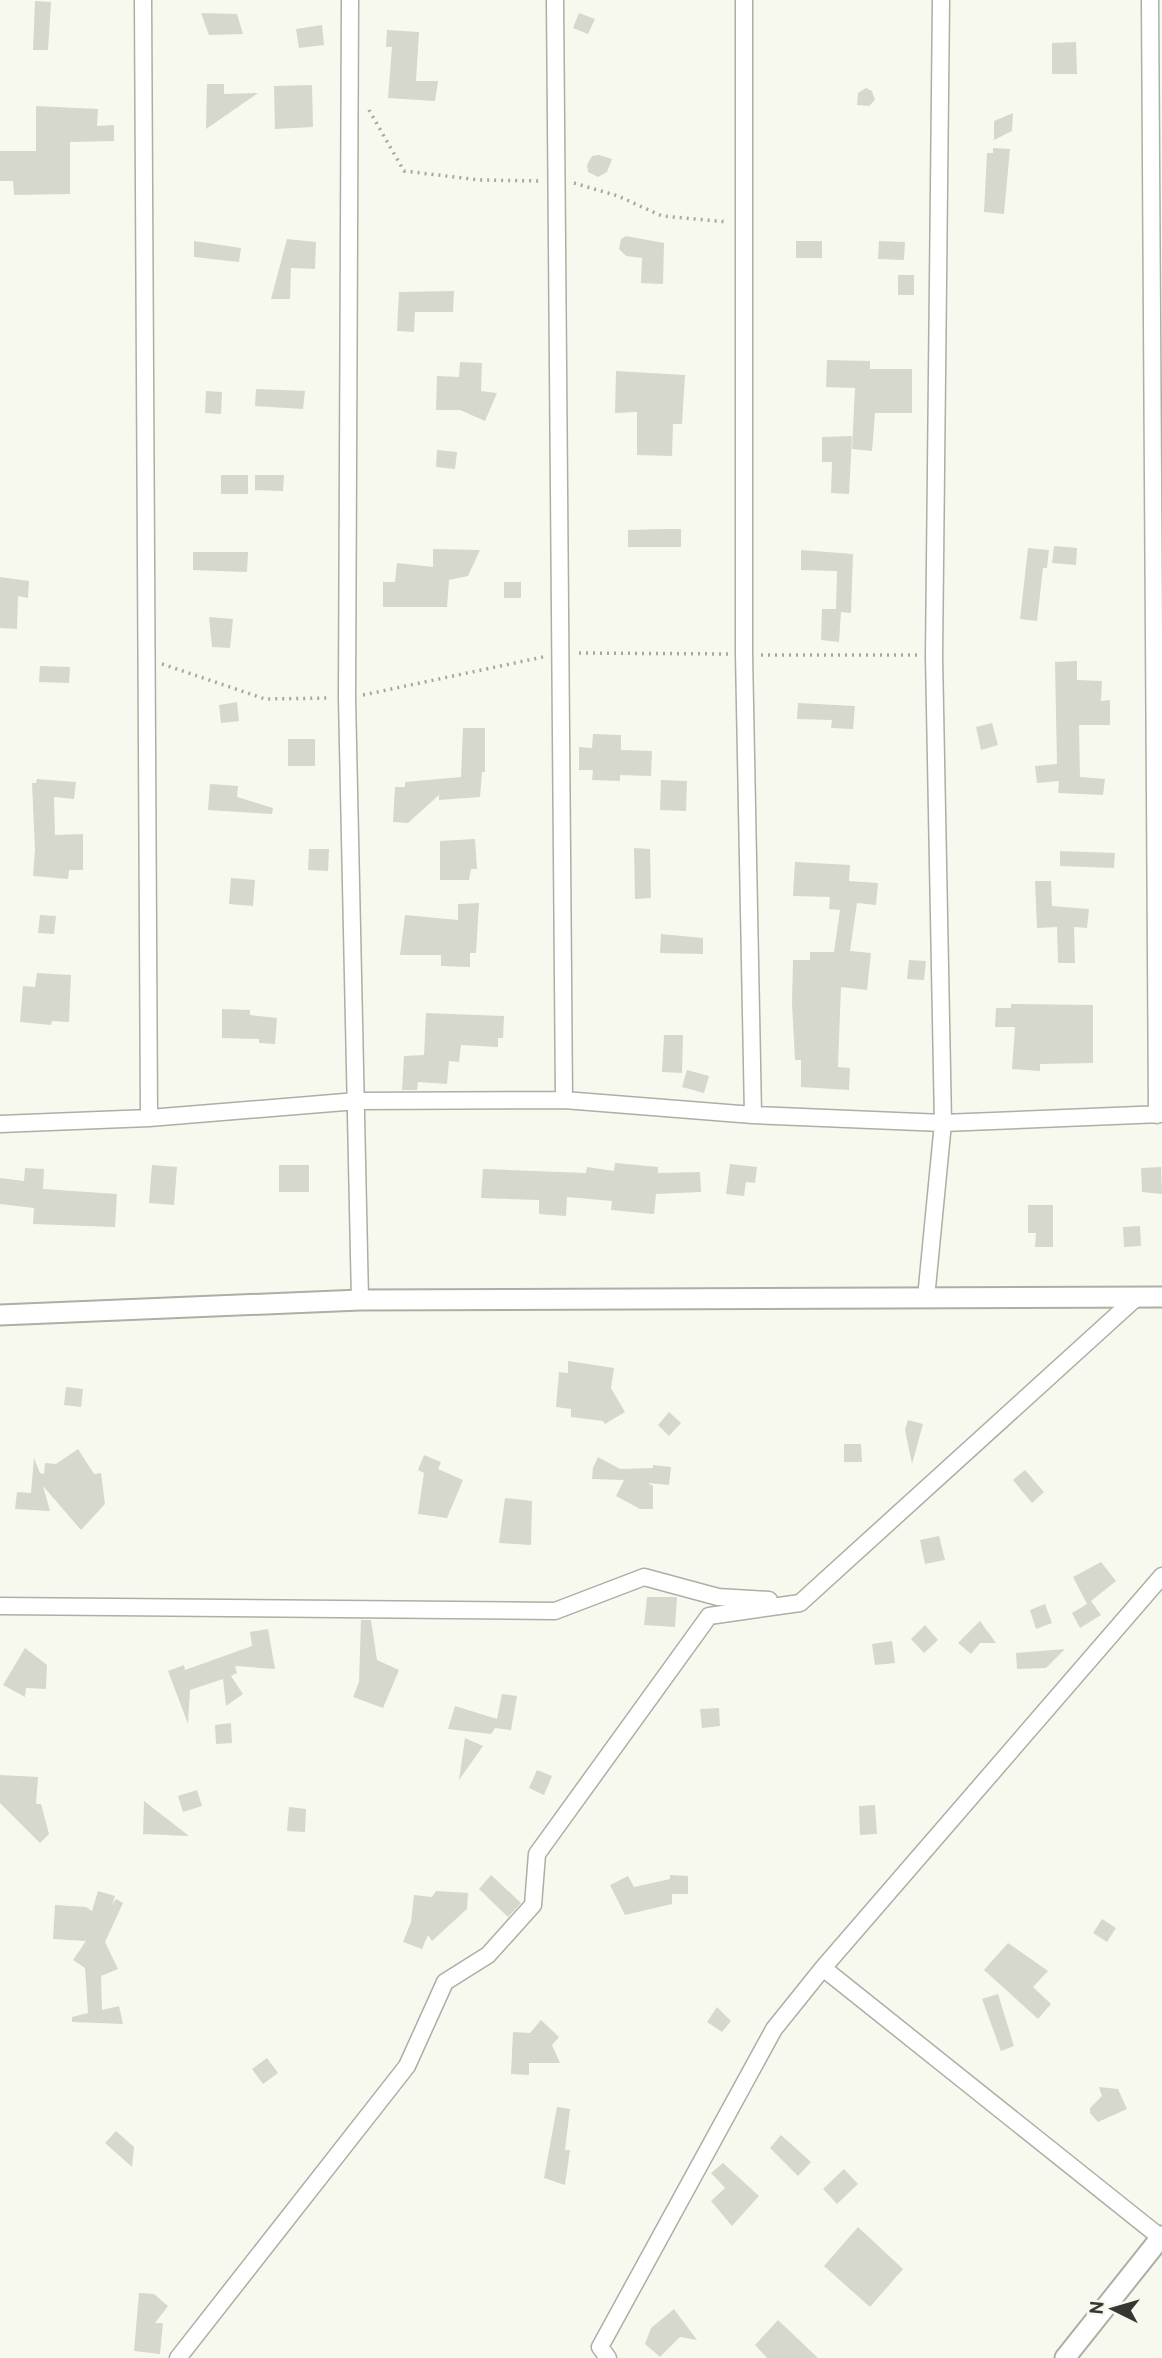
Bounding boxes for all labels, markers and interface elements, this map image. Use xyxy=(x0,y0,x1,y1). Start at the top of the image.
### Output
north arrow xyxy=(1078,2274,1148,2344)
text: N xyxy=(1086,2300,1111,2316)

